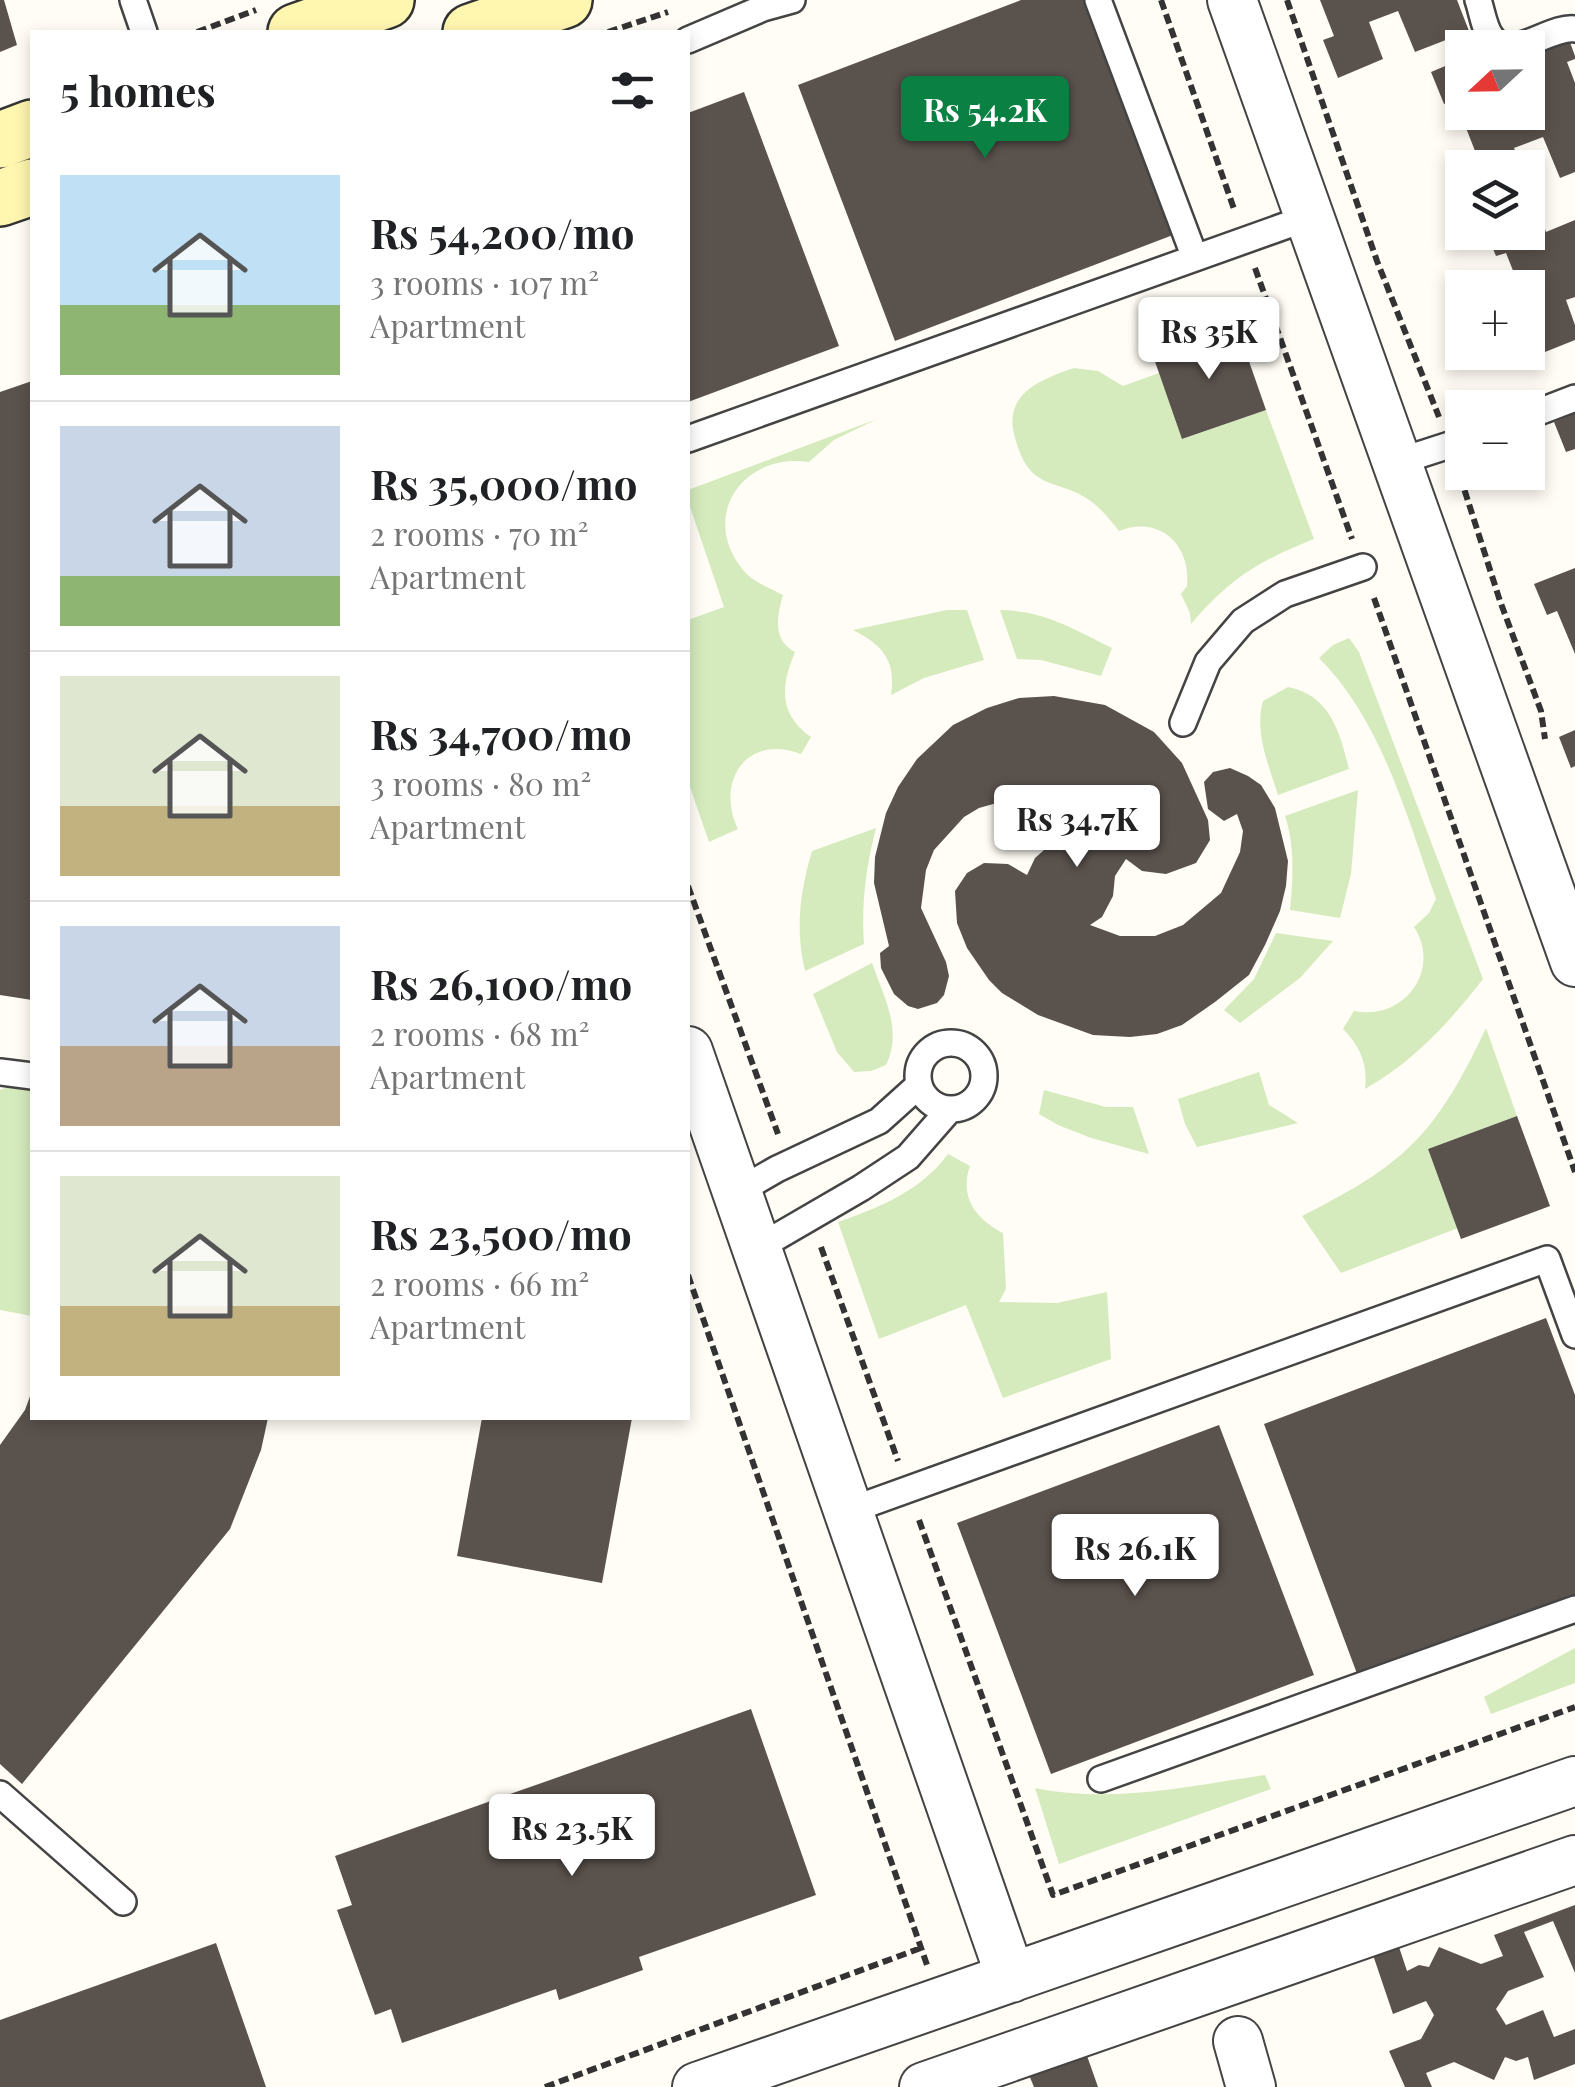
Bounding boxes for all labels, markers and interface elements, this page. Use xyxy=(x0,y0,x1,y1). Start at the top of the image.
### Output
north arrow xyxy=(1445,30,1545,130)
map controls xyxy=(1445,30,1545,490)
text: 5 homes xyxy=(60,62,216,118)
icon: filters xyxy=(605,63,660,118)
pin: Rs 54.2K xyxy=(882,76,1088,161)
text: Rs 54.2K xyxy=(923,87,1047,130)
button: layers xyxy=(1445,150,1545,250)
text: Rs 54,200/mo xyxy=(370,204,634,260)
icon: home xyxy=(140,215,260,335)
text: 3 rooms · 107 m² xyxy=(370,260,599,303)
button: + xyxy=(1445,270,1545,370)
pin: Rs 35K xyxy=(1128,297,1290,382)
text: Apartment xyxy=(370,303,525,346)
text: Rs 35K xyxy=(1160,308,1258,351)
button: − xyxy=(1445,390,1545,490)
text: Rs 35,000/mo xyxy=(370,455,638,511)
icon: home xyxy=(140,466,260,586)
text: 2 rooms · 70 m² xyxy=(370,511,588,554)
text: Apartment xyxy=(370,554,525,597)
text: Rs 34,700/mo xyxy=(370,705,632,761)
icon: home xyxy=(140,716,260,836)
text: 3 rooms · 80 m² xyxy=(370,761,591,804)
pin: Rs 34.7K xyxy=(974,785,1180,870)
text: Rs 34.7K xyxy=(1016,796,1138,839)
text: Apartment xyxy=(370,804,525,847)
text: Rs 26,100/mo xyxy=(370,955,632,1011)
icon: home xyxy=(140,966,260,1086)
text: 2 rooms · 68 m² xyxy=(370,1011,589,1054)
text: Apartment xyxy=(370,1054,525,1097)
text: Rs 23,500/mo xyxy=(370,1205,632,1261)
icon: home xyxy=(140,1216,260,1336)
text: 2 rooms · 66 m² xyxy=(370,1261,589,1304)
text: Apartment xyxy=(370,1304,525,1347)
pin: Rs 26.1K xyxy=(1032,1514,1238,1599)
text: Rs 26.1K xyxy=(1074,1525,1196,1568)
pin: Rs 23.5K xyxy=(469,1794,675,1879)
text: Rs 23.5K xyxy=(511,1805,633,1848)

